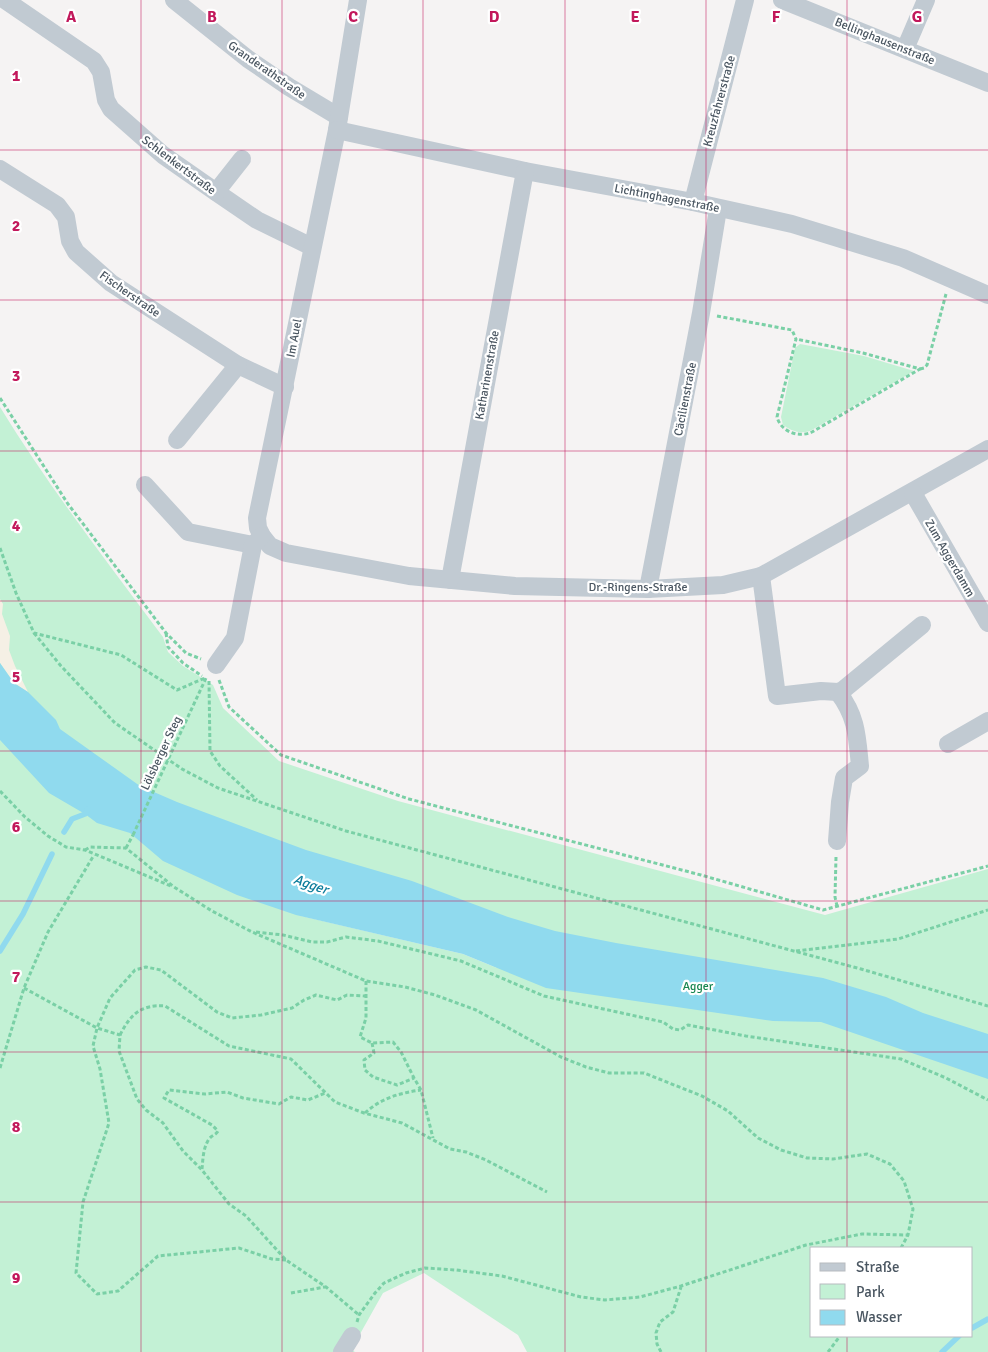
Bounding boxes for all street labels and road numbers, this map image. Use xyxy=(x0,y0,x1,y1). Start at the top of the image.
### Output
street label: Bellinghausenstraße xyxy=(833,15,937,68)
street label: Granderathstraße xyxy=(225,38,308,103)
street label: Kreuzfahrerstraße xyxy=(700,54,739,148)
street label: Schlenkertstraße xyxy=(139,133,219,198)
street label: Lichtinghagenstraße xyxy=(613,181,721,216)
street label: Fischerstraße xyxy=(96,268,163,321)
street label: Im Auel xyxy=(283,317,306,359)
street label: Katharinenstraße xyxy=(472,329,503,421)
street label: Cäcilienstraße xyxy=(671,361,700,437)
street label: Zum Aggerdamm xyxy=(921,517,978,600)
street label: Dr.-Ringens-Straße xyxy=(589,580,687,595)
street label: Lölsberger Steg xyxy=(138,714,185,793)

